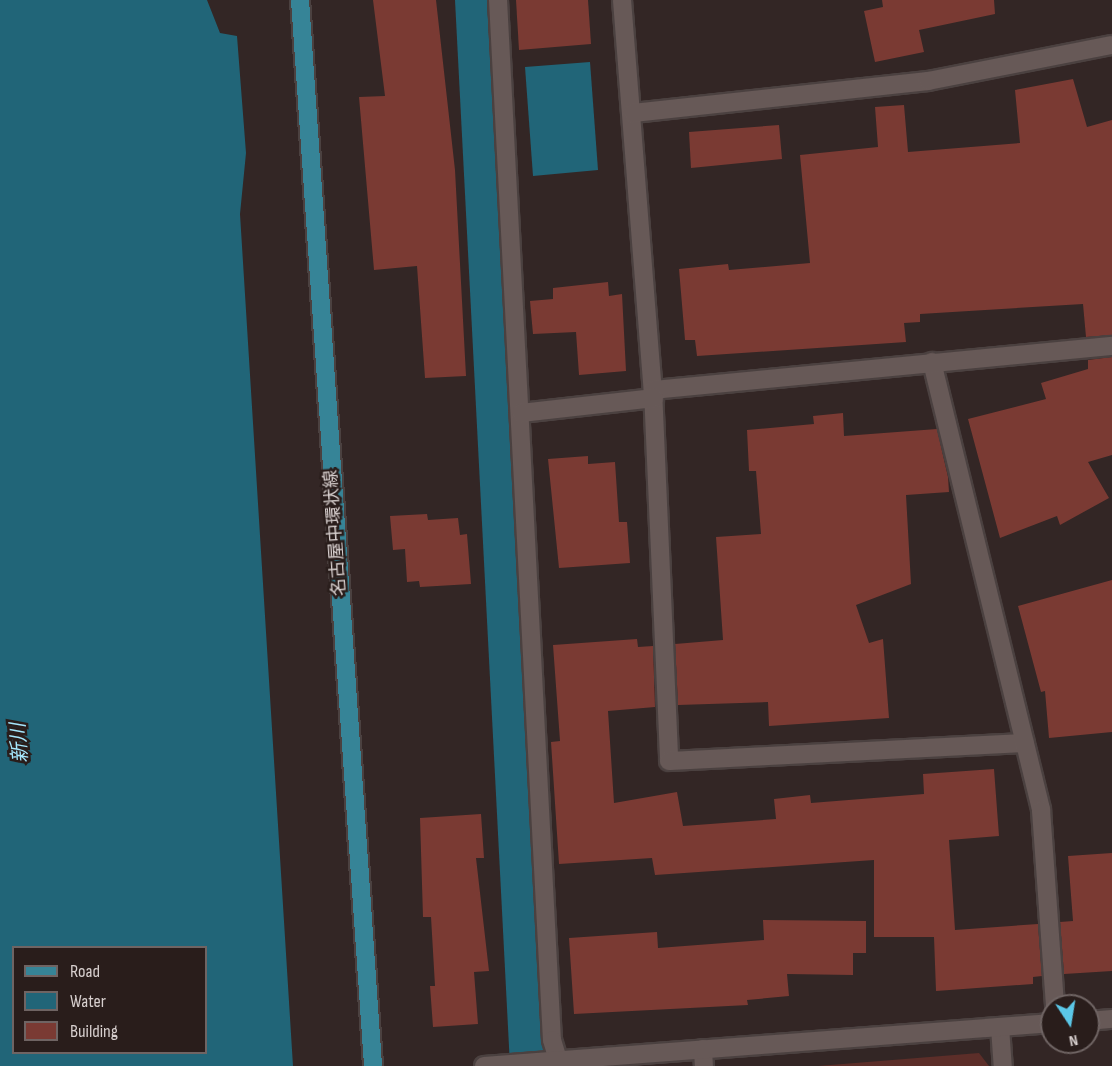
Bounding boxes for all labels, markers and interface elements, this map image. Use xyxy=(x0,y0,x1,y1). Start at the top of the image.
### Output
street label: 名古屋中環状線 xyxy=(321,469,351,597)
water label: 新川 xyxy=(7,722,33,764)
legend xyxy=(12,946,207,1054)
text: Road xyxy=(70,961,100,982)
text: Water xyxy=(70,991,106,1012)
north arrow xyxy=(1040,994,1100,1054)
text: Building xyxy=(70,1021,118,1042)
text: N xyxy=(1067,1030,1080,1050)

